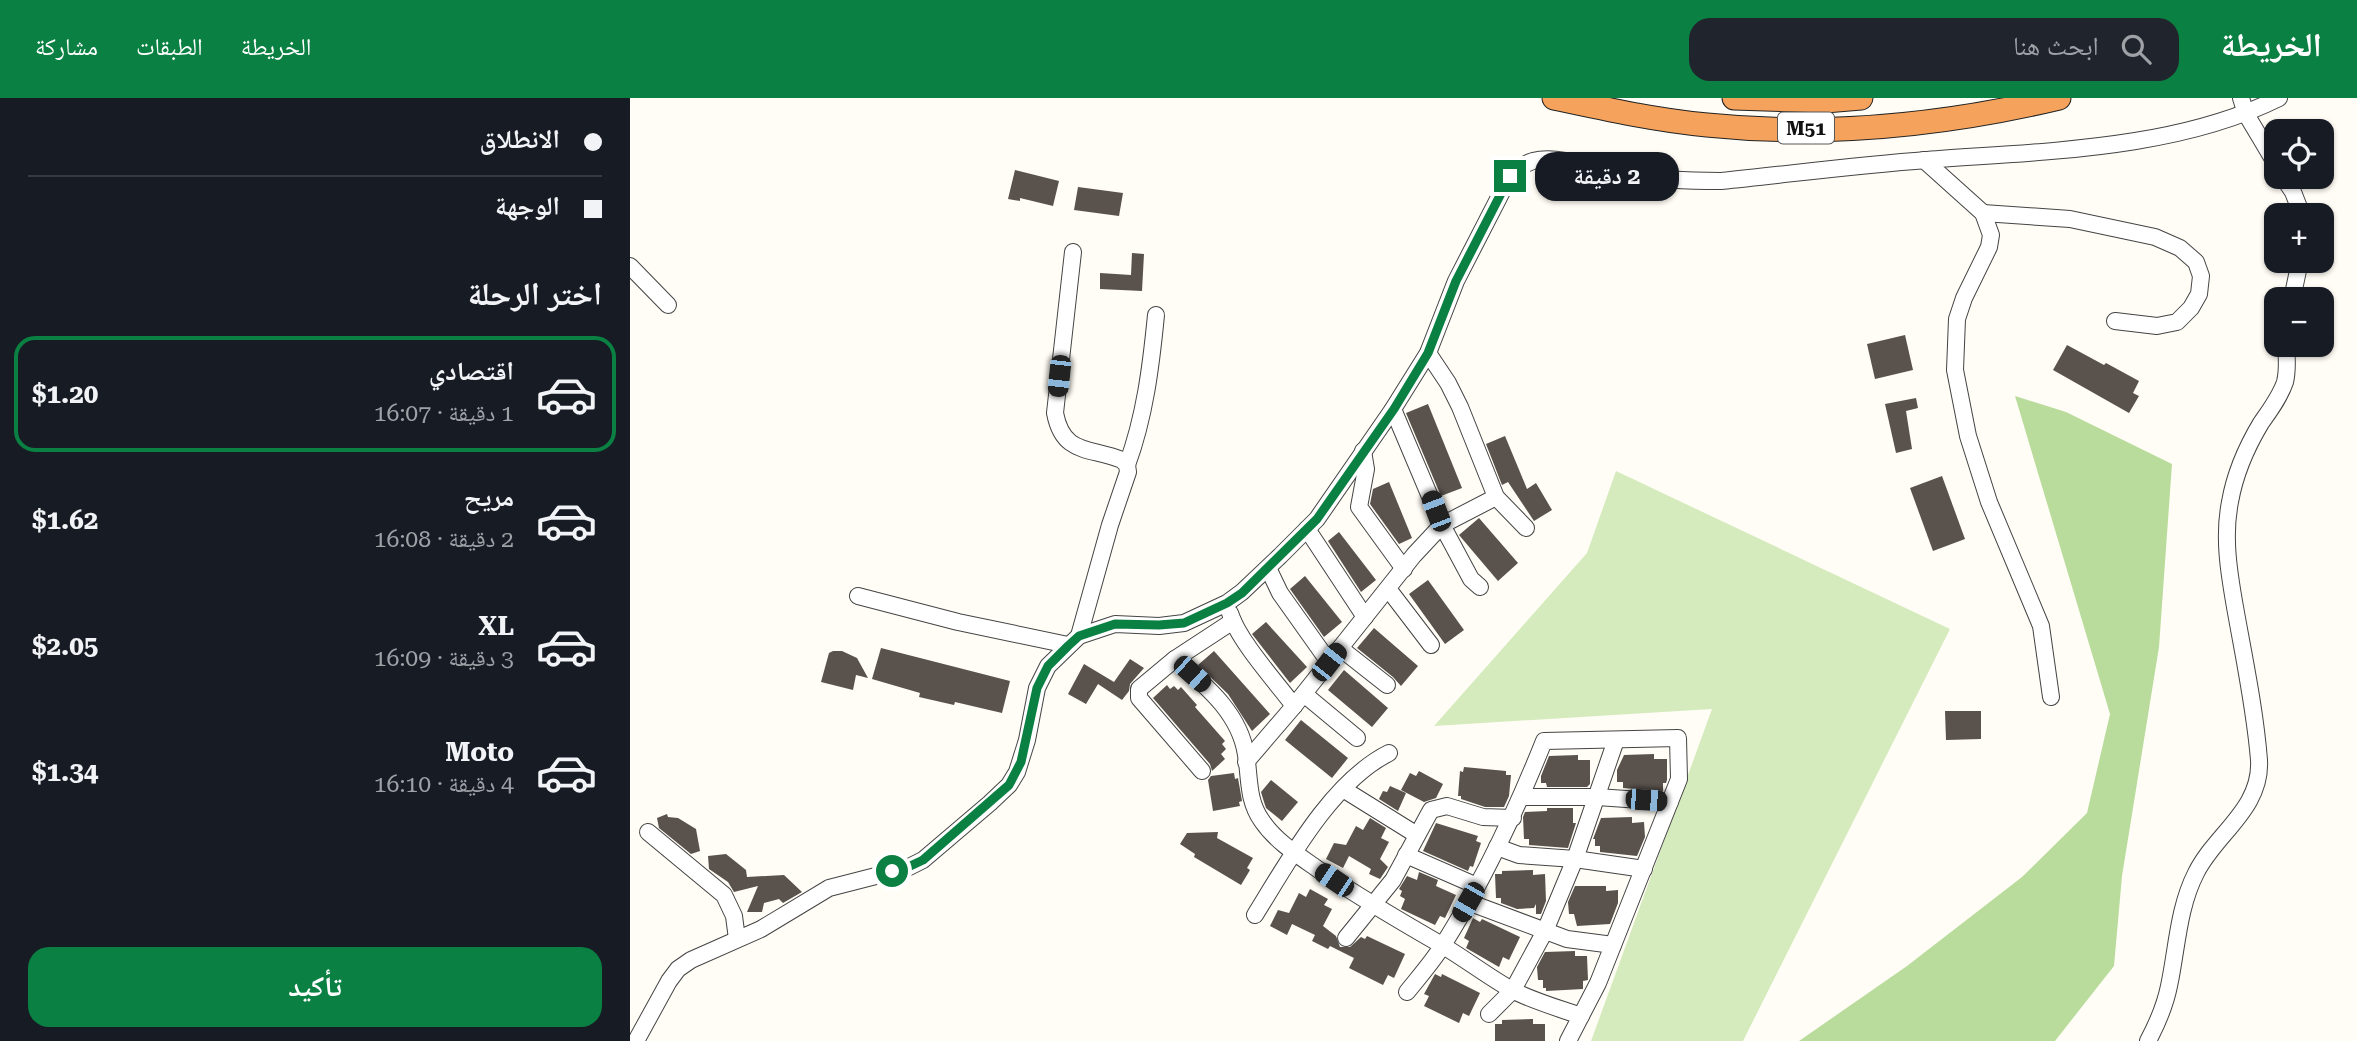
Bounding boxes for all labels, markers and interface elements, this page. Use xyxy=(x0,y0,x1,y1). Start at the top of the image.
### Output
search box xyxy=(1689,18,2179,81)
text: الخريطة xyxy=(2221,25,2322,64)
icon: search xyxy=(2117,30,2155,68)
text: ابحث هنا xyxy=(2013,31,2099,61)
text: مشاركة xyxy=(35,33,98,61)
text: الطبقات xyxy=(136,33,203,61)
text: الخريطة xyxy=(241,33,311,61)
road number: M51 xyxy=(1778,112,1834,144)
map controls xyxy=(2264,119,2334,357)
button: locate xyxy=(2264,119,2334,189)
text: الانطلاق xyxy=(480,124,560,154)
callout: 2 دقيقة xyxy=(1534,152,1678,200)
route end xyxy=(1494,160,1526,192)
text: 2 دقيقة xyxy=(1573,163,1641,190)
text: الوجهة xyxy=(495,191,560,221)
button: + xyxy=(2264,203,2334,273)
text: اختر الرحلة xyxy=(468,275,602,313)
button: − xyxy=(2264,287,2334,357)
car xyxy=(1047,354,1072,398)
text: اقتصادي xyxy=(429,356,514,386)
icon: car xyxy=(535,363,598,426)
text: $1.20 xyxy=(32,379,98,409)
text: 1 دقيقة · 16:07 xyxy=(374,400,514,427)
text: مريح xyxy=(464,482,514,512)
car xyxy=(1419,488,1454,534)
icon: car xyxy=(535,489,598,552)
text: $1.62 xyxy=(32,505,98,535)
text: 2 دقيقة · 16:08 xyxy=(374,526,514,553)
text: XL xyxy=(478,611,514,641)
icon: car xyxy=(535,615,598,678)
text: $2.05 xyxy=(32,631,98,661)
car xyxy=(1308,639,1351,685)
text: 3 دقيقة · 16:09 xyxy=(374,645,514,672)
car xyxy=(1170,652,1215,696)
text: Moto xyxy=(445,737,514,767)
icon: car xyxy=(535,741,598,804)
text: $1.34 xyxy=(32,757,98,787)
text: 4 دقيقة · 16:10 xyxy=(374,771,514,798)
car xyxy=(1625,788,1668,812)
route start xyxy=(876,855,908,887)
car xyxy=(1311,860,1358,900)
car xyxy=(1449,879,1488,925)
button: تأكيد xyxy=(28,947,602,1027)

